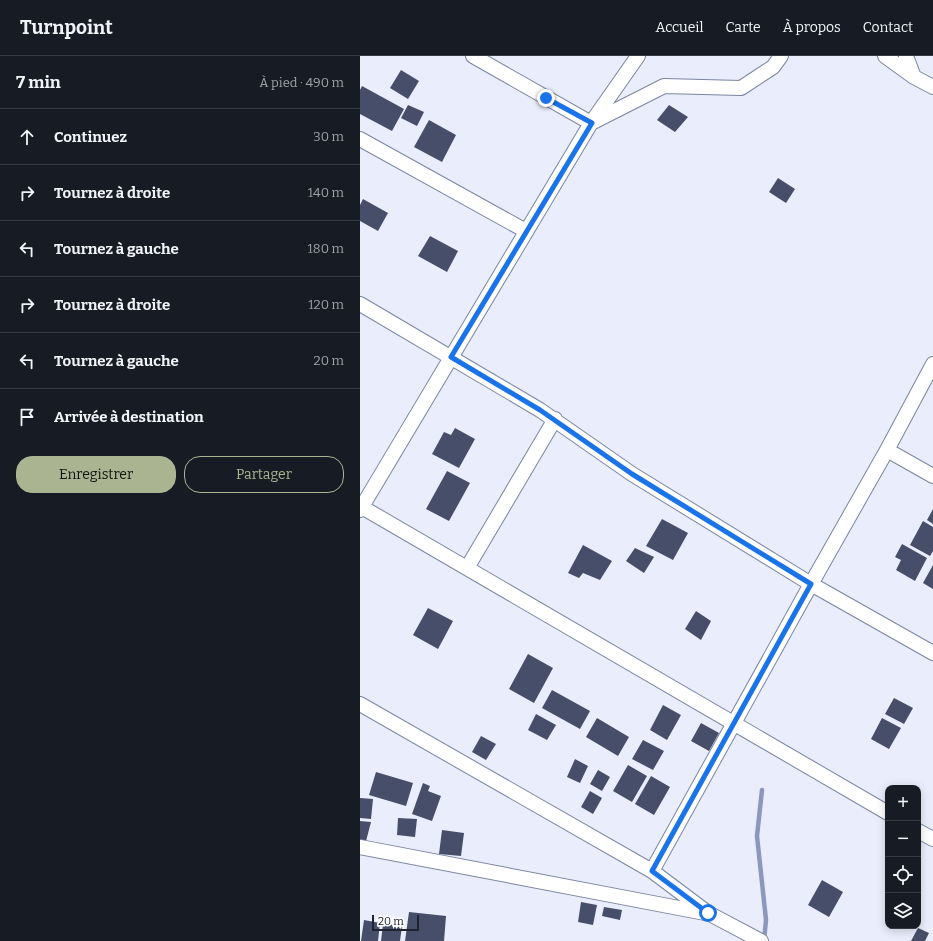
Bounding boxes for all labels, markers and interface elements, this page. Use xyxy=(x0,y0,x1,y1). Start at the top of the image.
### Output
text: Turnpoint xyxy=(20,16,113,39)
text: Accueil xyxy=(656,19,704,36)
text: Carte xyxy=(726,19,761,36)
text: À propos xyxy=(783,19,841,36)
text: Contact xyxy=(863,19,913,36)
text: 7 min xyxy=(16,72,61,93)
text: À pied · 490 m xyxy=(259,75,344,90)
route end xyxy=(537,89,555,107)
icon: ahead xyxy=(16,126,38,148)
text: Continuez xyxy=(54,128,127,146)
text: 30 m xyxy=(313,129,344,144)
icon: right xyxy=(16,182,38,204)
text: Tournez à droite xyxy=(54,184,170,202)
text: 140 m xyxy=(308,185,344,200)
icon: left xyxy=(16,238,38,260)
text: Tournez à gauche xyxy=(54,240,179,258)
text: 180 m xyxy=(308,241,344,256)
icon: right xyxy=(16,294,38,316)
text: Tournez à droite xyxy=(54,296,170,314)
text: 120 m xyxy=(308,297,344,312)
icon: left xyxy=(16,350,38,372)
text: Tournez à gauche xyxy=(54,352,179,370)
text: 20 m xyxy=(314,353,344,368)
icon: arrive xyxy=(16,406,38,428)
text: Arrivée à destination xyxy=(54,408,204,426)
button: Enregistrer xyxy=(16,456,176,493)
button: Partager xyxy=(184,456,344,493)
map controls xyxy=(885,785,921,929)
button: + xyxy=(885,785,921,821)
button: − xyxy=(885,821,921,857)
button: locate xyxy=(885,857,921,893)
button: layers xyxy=(885,893,921,929)
route start xyxy=(699,904,717,922)
scale bar xyxy=(372,913,419,932)
text: 20 m xyxy=(378,915,404,928)

